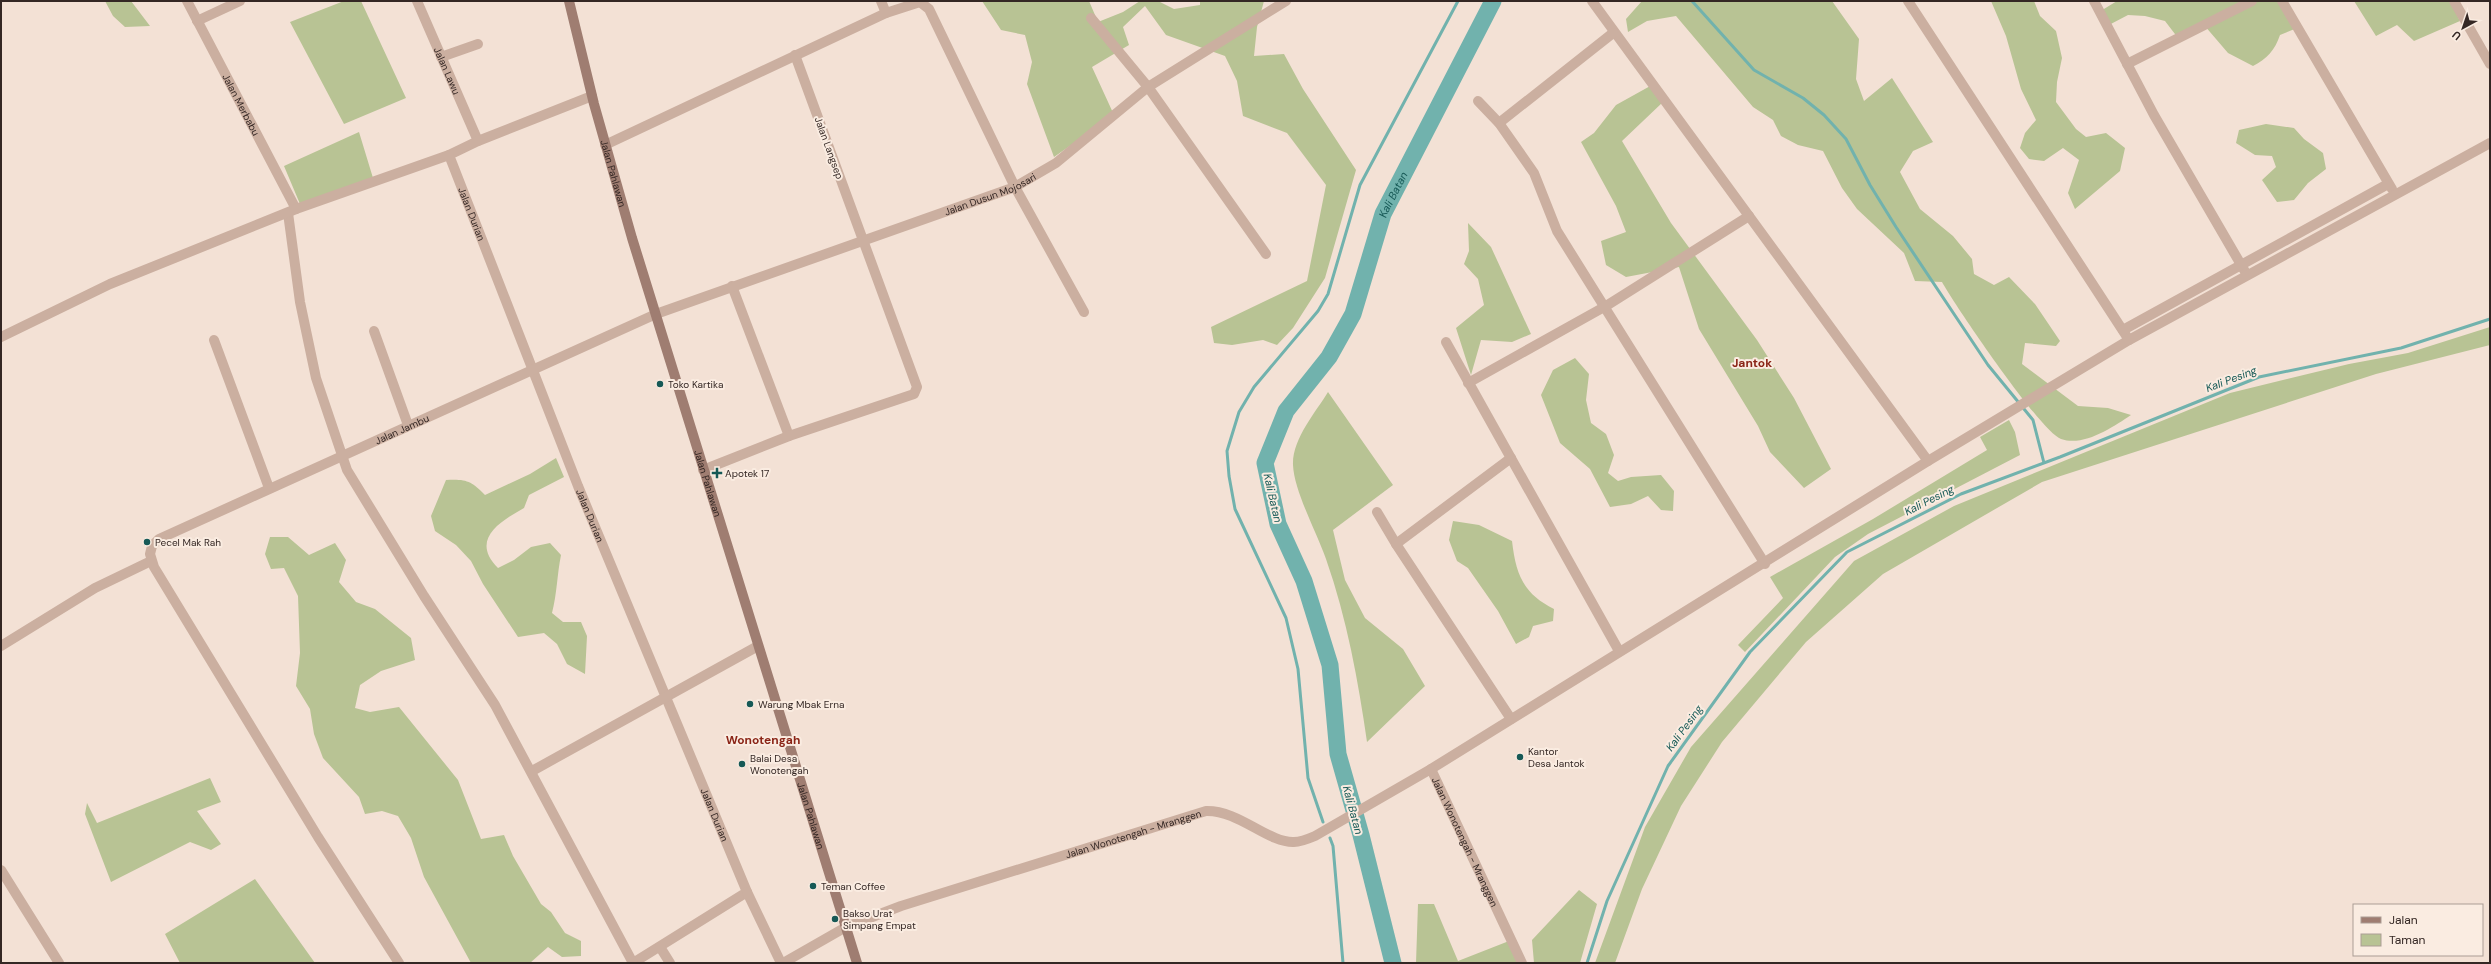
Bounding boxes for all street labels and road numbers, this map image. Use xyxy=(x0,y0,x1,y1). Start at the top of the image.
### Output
street label: Jalan Lawu xyxy=(431,45,464,97)
street label: Jalan Merbabu xyxy=(220,71,263,138)
street label: Jalan Langsep xyxy=(812,115,846,181)
street label: Jalan Pahlawan xyxy=(598,138,629,209)
street label: Jalan Dusun Mojosari xyxy=(942,170,1038,218)
street label: Jalan Durian xyxy=(456,185,488,243)
street label: Jalan Jambu xyxy=(373,411,431,447)
street label: Jalan Pahlawan xyxy=(692,448,725,519)
street label: Jalan Durian xyxy=(573,487,607,544)
street label: Jalan Wonotengah - Mranggen xyxy=(1429,775,1501,909)
street label: Jalan Pahlawan xyxy=(795,780,828,851)
street label: Jalan Durian xyxy=(698,786,732,843)
street label: Jalan Wonotengah - Mranggen xyxy=(1064,806,1203,861)

